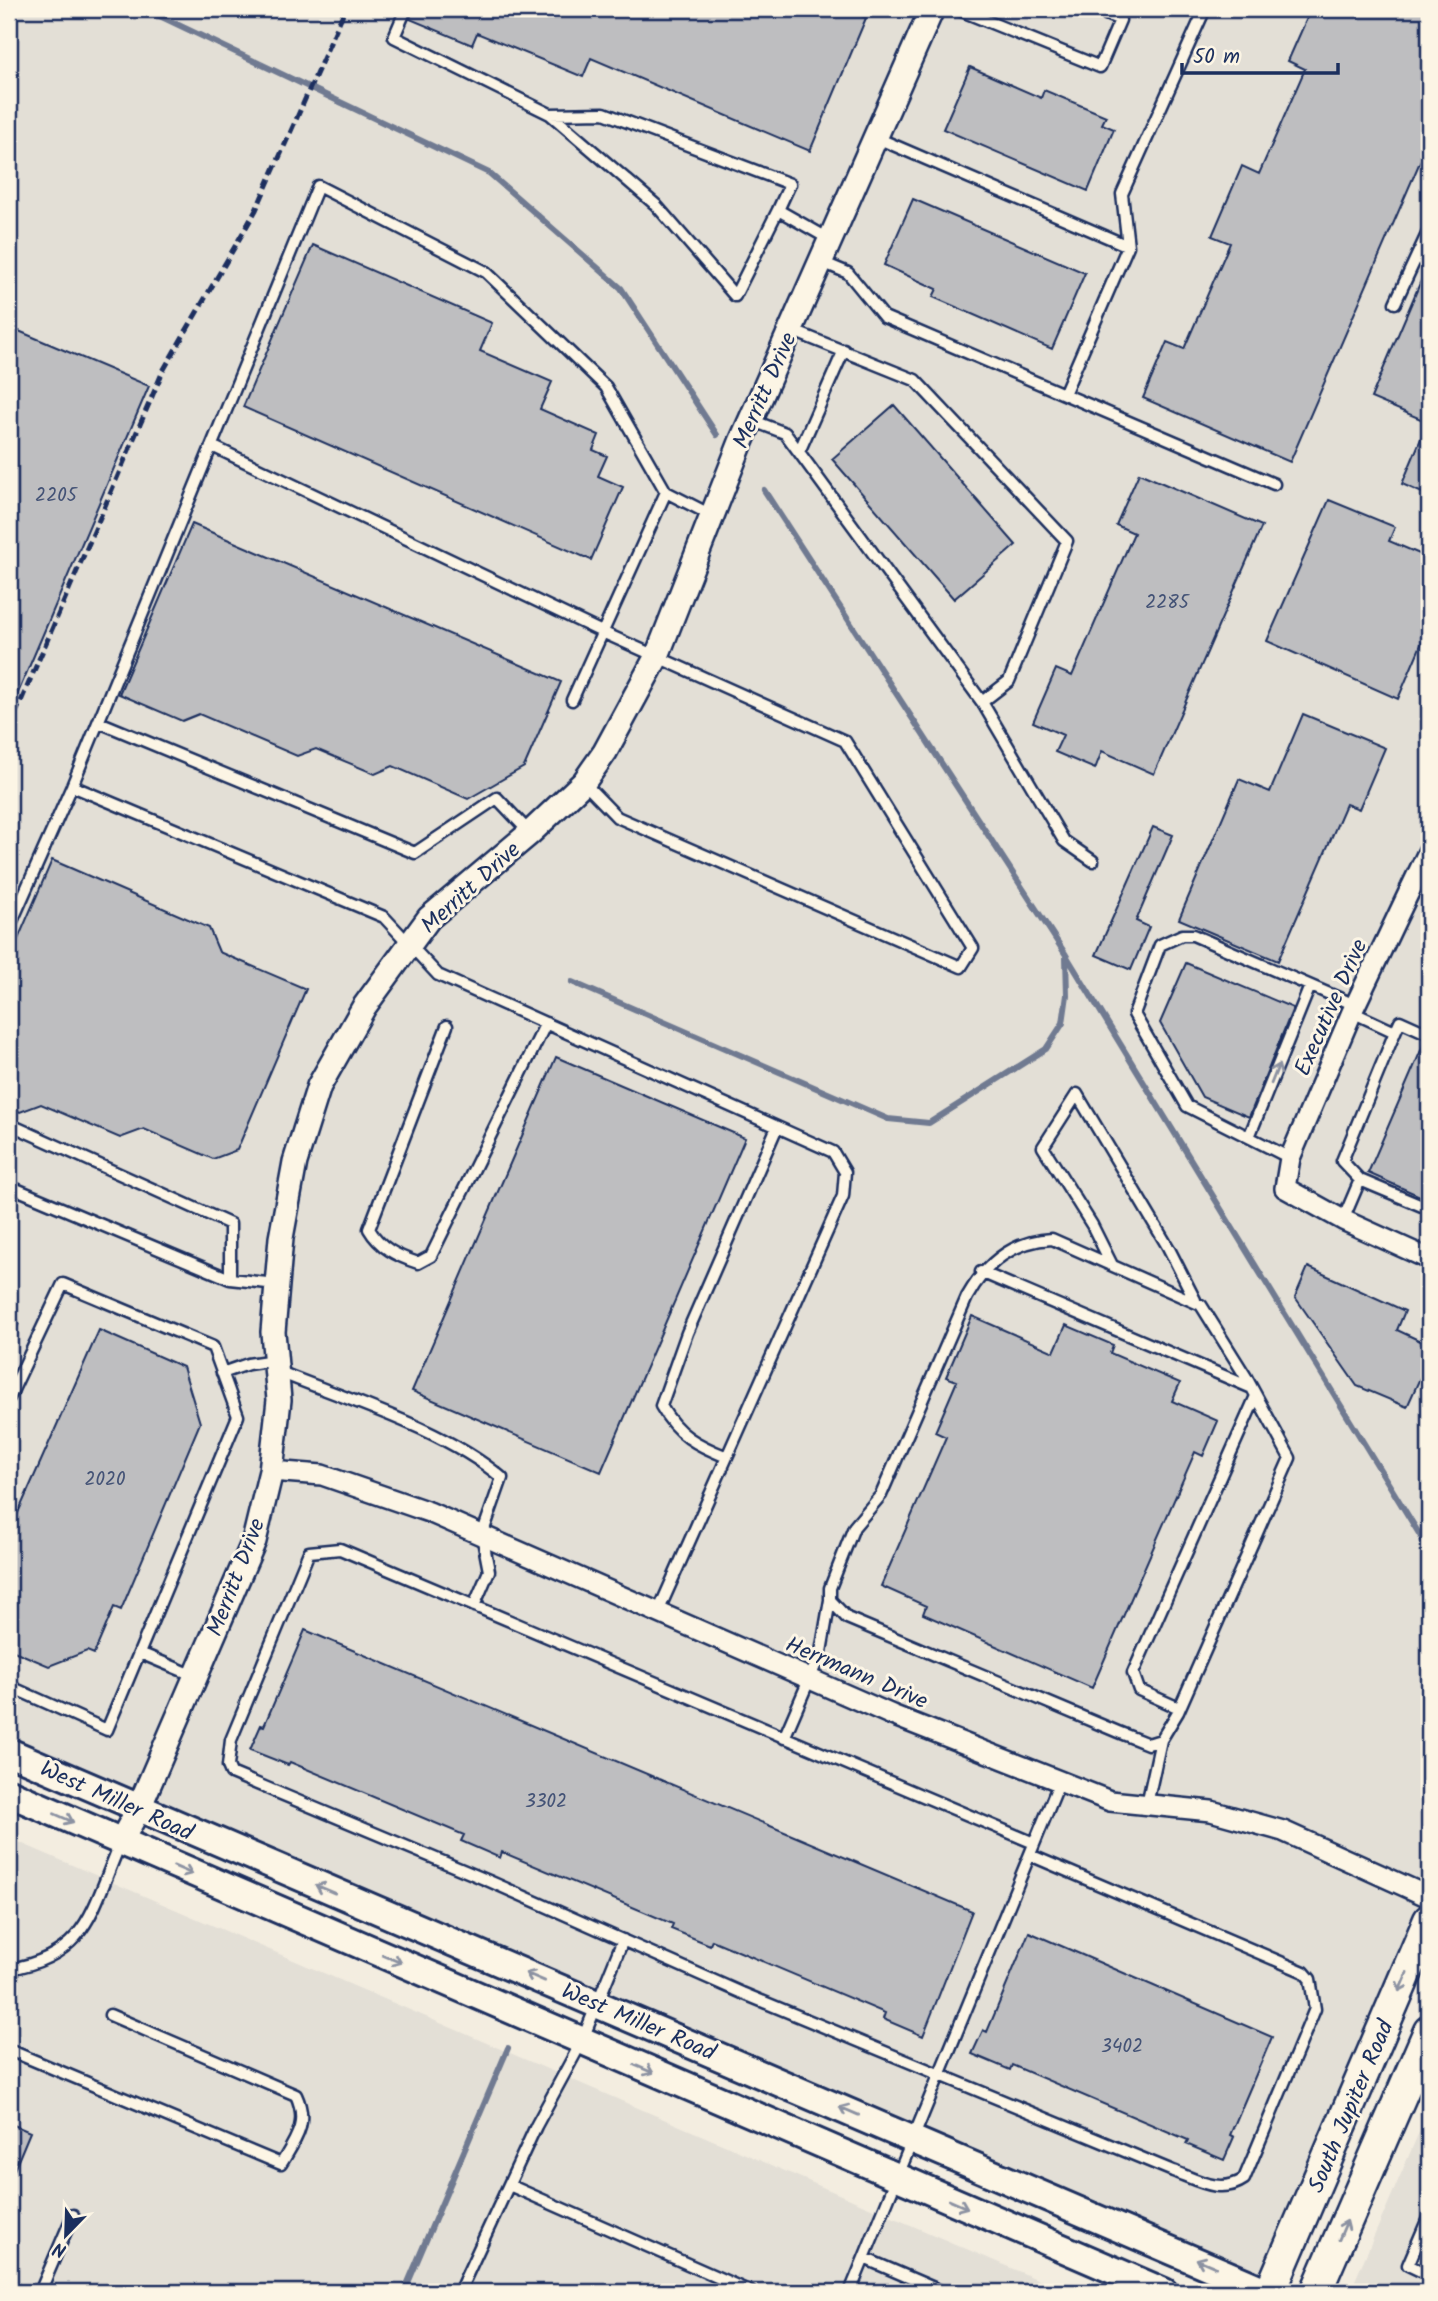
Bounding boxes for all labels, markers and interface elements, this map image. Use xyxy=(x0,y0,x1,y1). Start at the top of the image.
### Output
scale bar xyxy=(1182,32,1338,76)
text: 50 m xyxy=(1193,41,1240,74)
street label: Merritt Drive xyxy=(724,327,808,455)
house number: 2205 xyxy=(35,481,79,511)
house number: 2285 xyxy=(1145,588,1191,618)
street label: Merritt Drive xyxy=(413,834,530,943)
street label: Executive Drive xyxy=(1286,934,1378,1082)
one-way arrow xyxy=(1269,1064,1282,1086)
house number: 2020 xyxy=(84,1465,126,1495)
street label: Merritt Drive xyxy=(198,1513,276,1642)
street label: Herrmann Drive xyxy=(779,1628,933,1720)
street label: West Miller Road xyxy=(34,1752,199,1852)
house number: 3302 xyxy=(525,1787,567,1817)
one-way arrow xyxy=(53,1812,75,1825)
one-way arrow xyxy=(172,1864,193,1877)
one-way arrow xyxy=(315,1882,336,1895)
one-way arrow xyxy=(381,1954,402,1967)
one-way arrow xyxy=(524,1969,546,1982)
one-way arrow xyxy=(1395,1971,1408,1993)
street label: West Miller Road xyxy=(555,1974,721,2072)
street label: South Jupiter Road xyxy=(1299,2014,1405,2199)
house number: 3402 xyxy=(1101,2032,1143,2062)
one-way arrow xyxy=(633,2063,655,2076)
one-way arrow xyxy=(839,2104,860,2117)
one-way arrow xyxy=(947,2198,969,2211)
north arrow xyxy=(32,2200,102,2270)
one-way arrow xyxy=(1337,2219,1350,2241)
text: N xyxy=(49,2233,72,2265)
one-way arrow xyxy=(1196,2256,1217,2269)

